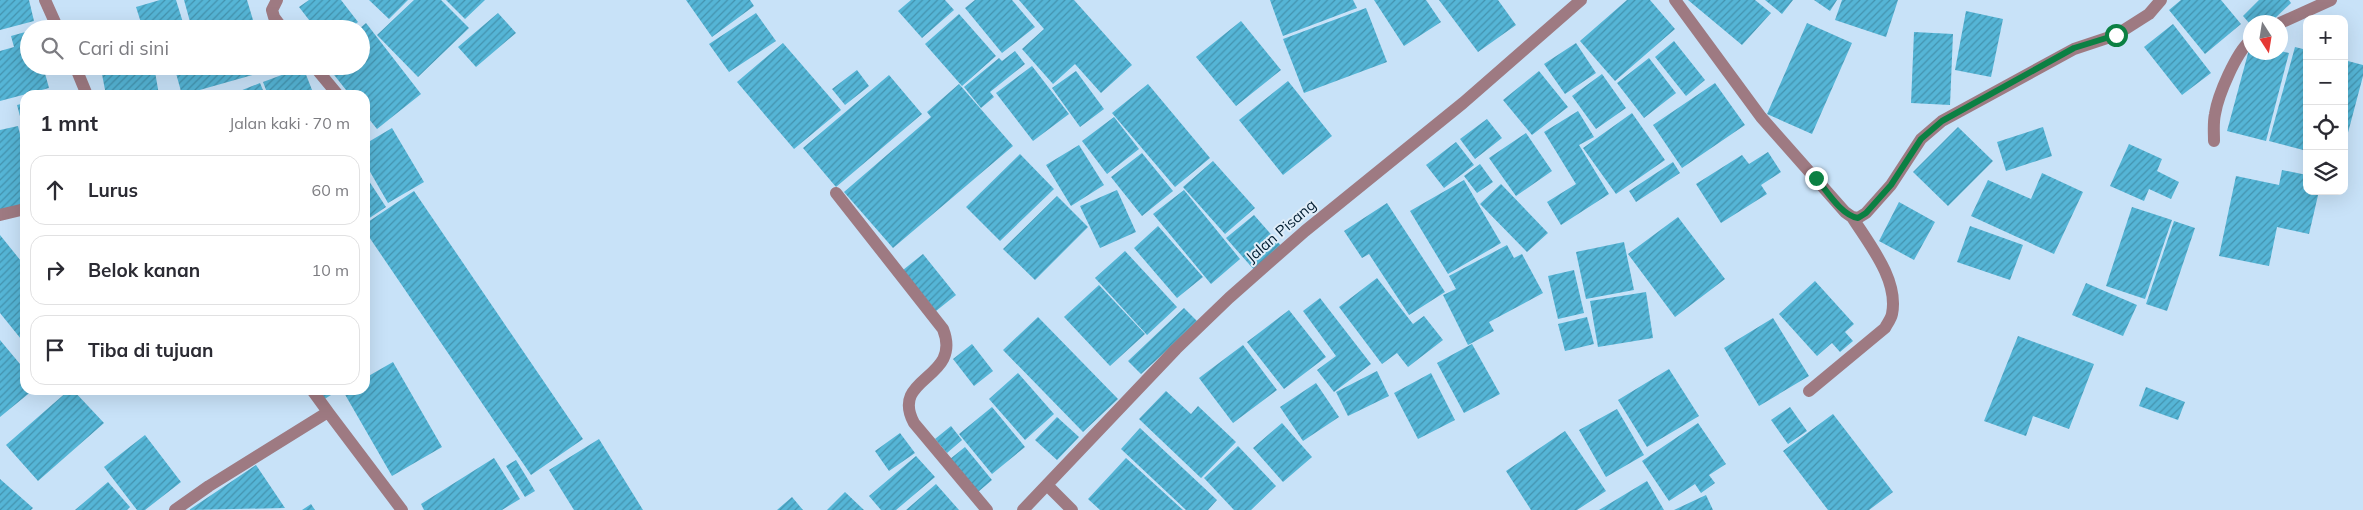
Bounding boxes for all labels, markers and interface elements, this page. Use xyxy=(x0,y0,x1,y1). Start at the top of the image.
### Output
north arrow xyxy=(2243,15,2288,60)
map controls xyxy=(2303,15,2348,195)
button: + xyxy=(2303,15,2348,60)
search box xyxy=(20,20,370,75)
route start xyxy=(2105,24,2128,47)
icon: search xyxy=(38,34,66,62)
text: Cari di sini xyxy=(78,36,169,60)
button: − xyxy=(2303,60,2348,105)
button: locate xyxy=(2303,105,2348,150)
text: 1 mnt xyxy=(40,110,98,136)
text: Jalan kaki · 70 m xyxy=(229,113,350,133)
button: layers xyxy=(2303,150,2348,195)
route end xyxy=(1805,167,1828,190)
icon: ahead xyxy=(41,176,69,204)
text: Lurus xyxy=(88,178,138,202)
text: 60 m xyxy=(312,180,349,200)
street label: Jalan Pisang xyxy=(1242,195,1320,266)
icon: right xyxy=(41,256,69,284)
text: Belok kanan xyxy=(88,258,200,282)
text: 10 m xyxy=(312,260,349,280)
icon: arrive xyxy=(41,336,69,364)
text: Tiba di tujuan xyxy=(88,338,213,362)

